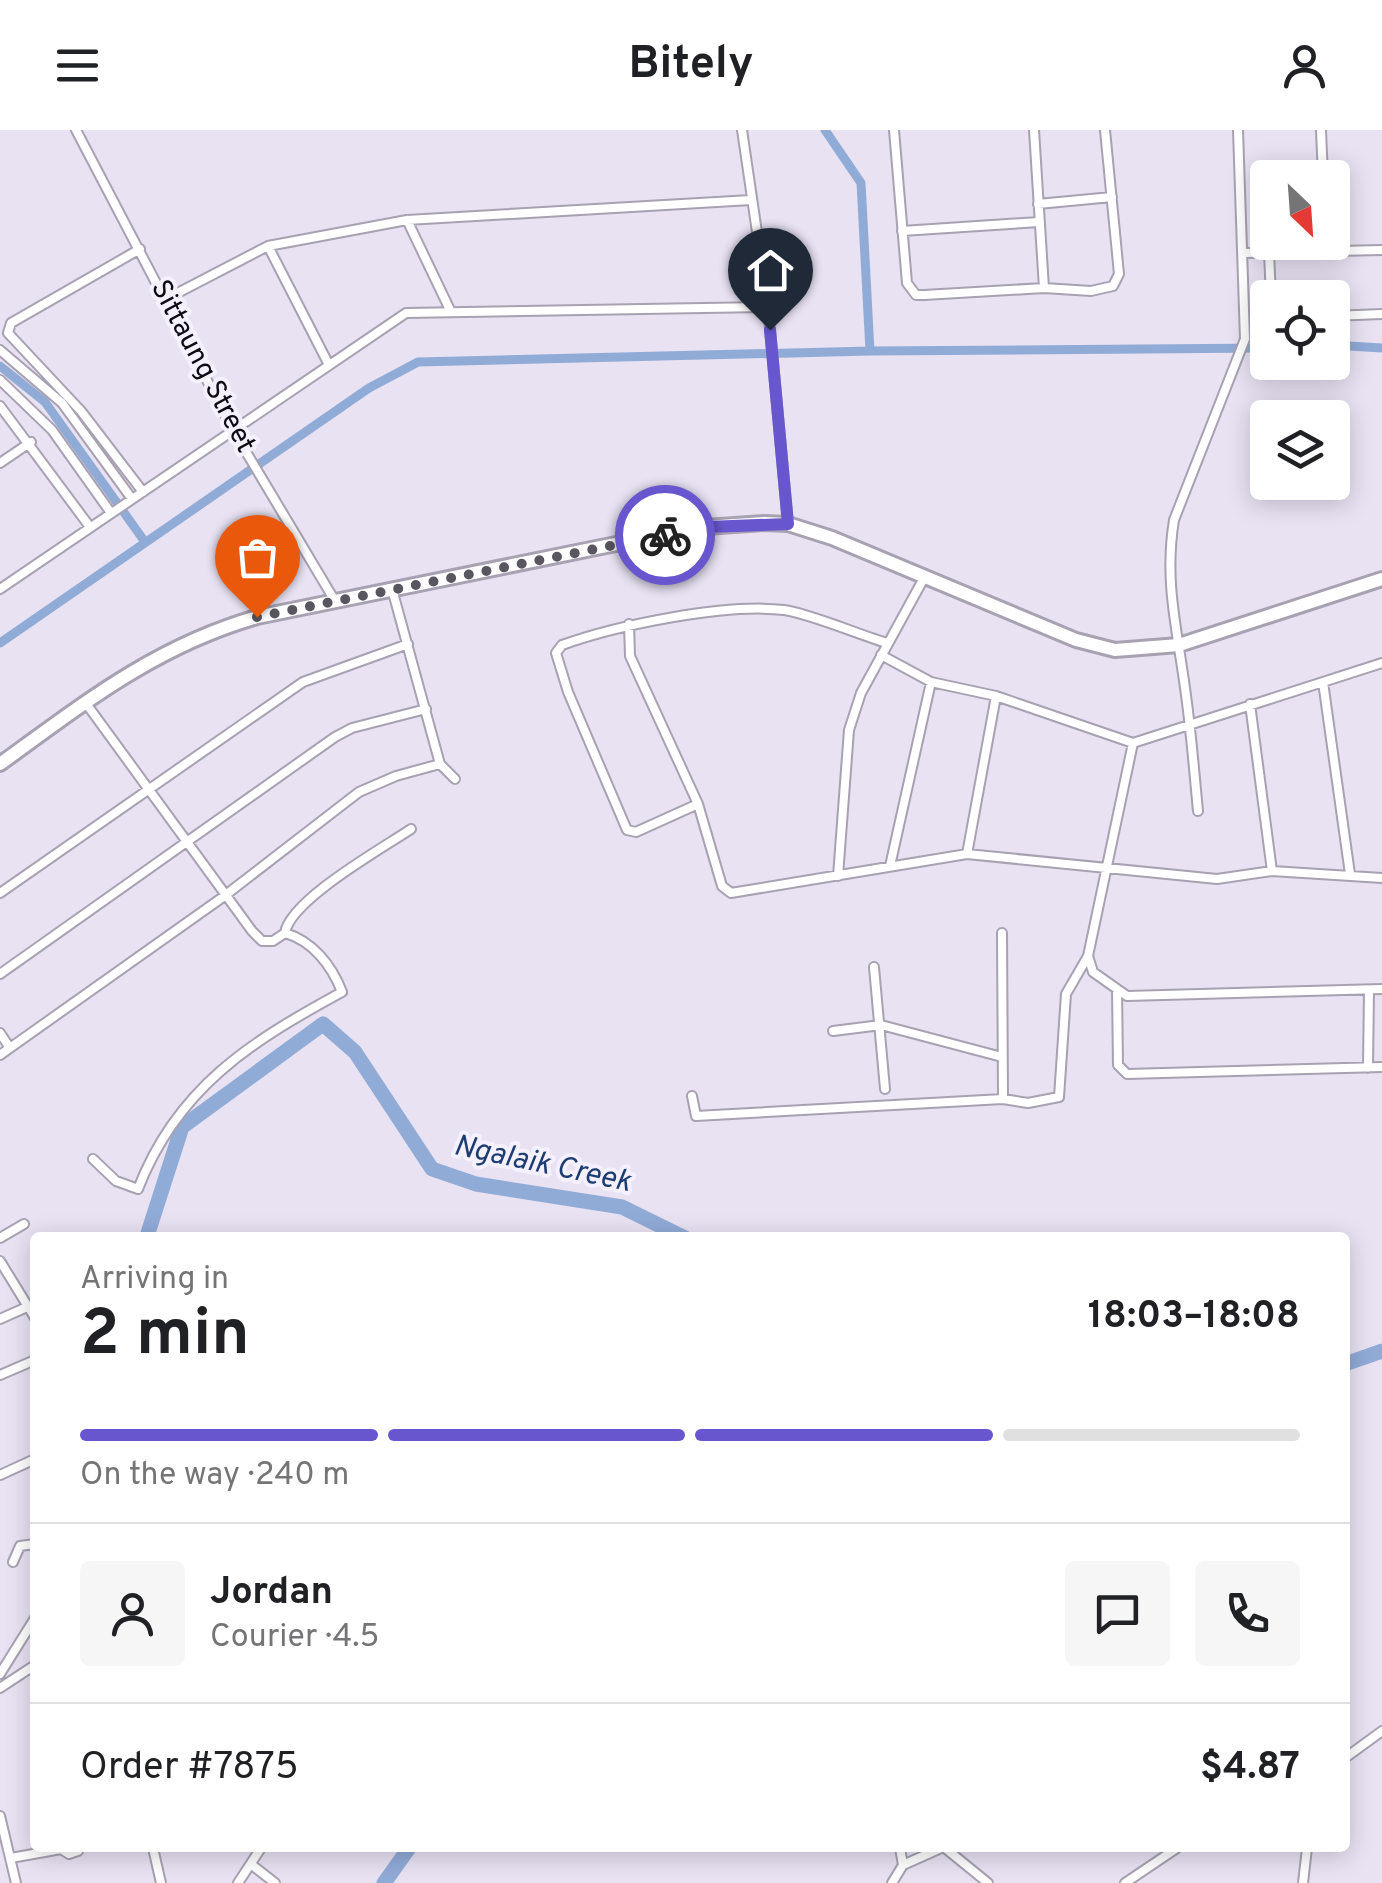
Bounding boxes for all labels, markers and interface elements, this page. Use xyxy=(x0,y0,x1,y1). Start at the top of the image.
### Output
text: Bitely xyxy=(629,37,753,94)
icon: menu xyxy=(50,38,105,93)
icon: person xyxy=(1277,38,1332,93)
north arrow xyxy=(1250,160,1350,260)
map controls xyxy=(1250,160,1350,500)
pin xyxy=(728,228,813,331)
icon: home xyxy=(743,243,798,298)
street label: Sittaung Street xyxy=(141,274,263,460)
button: locate xyxy=(1250,280,1350,380)
button: layers xyxy=(1250,400,1350,500)
courier xyxy=(615,485,715,585)
icon: bike xyxy=(638,508,693,563)
pin xyxy=(215,515,300,618)
icon: bag xyxy=(230,530,285,585)
water label: Ngalaik Creek xyxy=(450,1128,635,1202)
text: Arriving in xyxy=(80,1260,229,1300)
text: 18:03–18:08 xyxy=(1088,1293,1300,1342)
text: 2 min xyxy=(80,1296,250,1378)
text: On the way · 240 m xyxy=(80,1456,349,1496)
button: person xyxy=(80,1561,185,1666)
button: chat xyxy=(1065,1561,1170,1666)
button: phone xyxy=(1195,1561,1300,1666)
text: Jordan xyxy=(210,1569,333,1618)
text: Courier · 4.5 xyxy=(210,1618,379,1658)
text: Order #7875 xyxy=(80,1744,299,1793)
text: $4.87 xyxy=(1200,1744,1300,1793)

